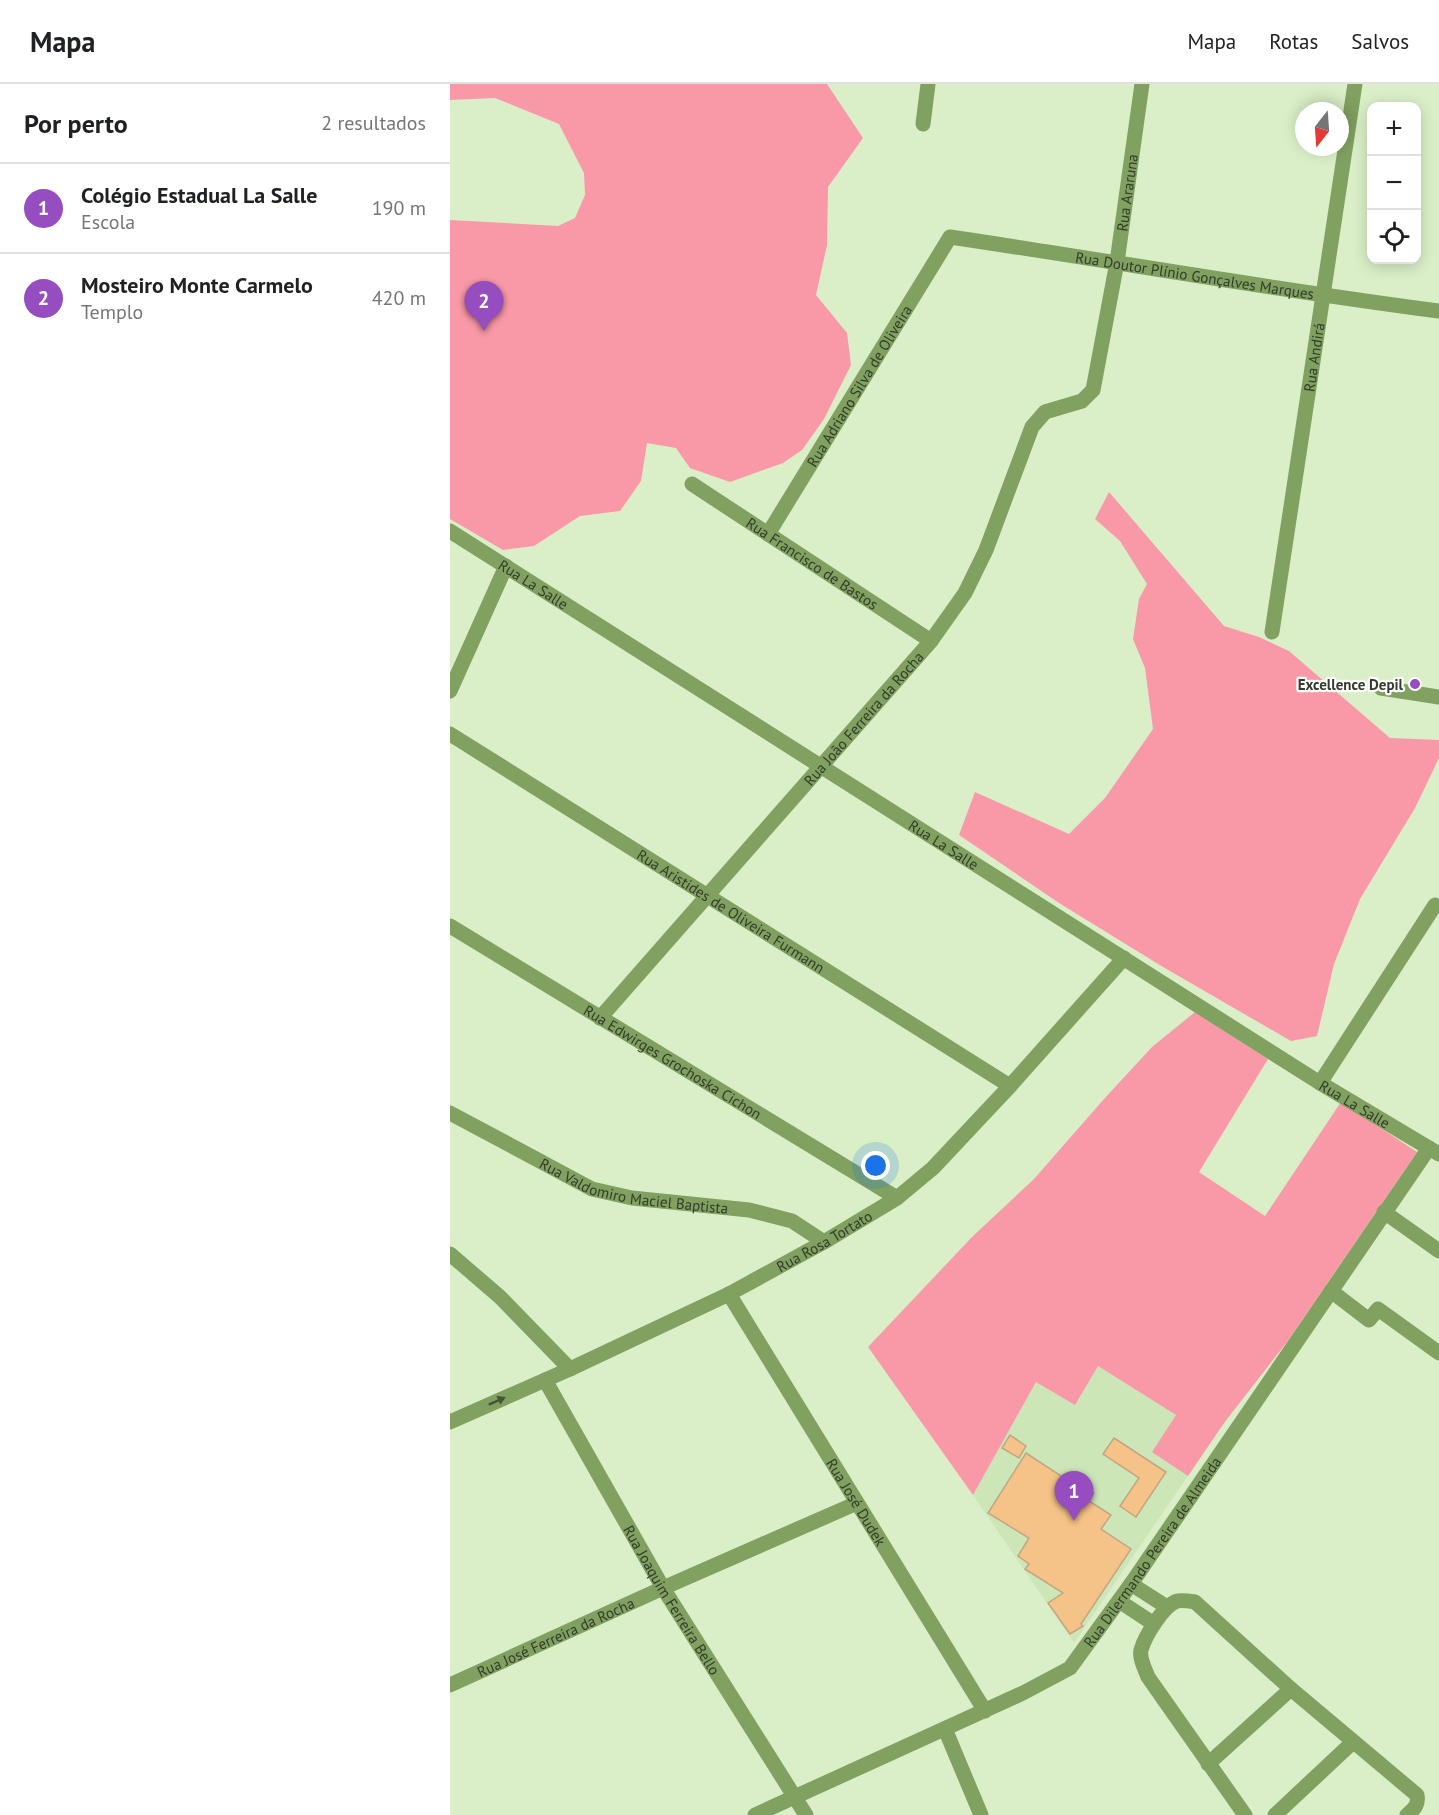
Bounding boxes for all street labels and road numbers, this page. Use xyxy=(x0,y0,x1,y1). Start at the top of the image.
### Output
street label: Rua Araruna xyxy=(1112,153,1142,233)
street label: Rua Doutor Plínio Gonçalves Marques xyxy=(1074,247,1315,303)
street label: Rua Adriano Silva de Oliveira xyxy=(802,301,916,470)
street label: Rua Andirá xyxy=(1299,321,1328,393)
street label: Rua Francisco de Bastos xyxy=(743,513,882,613)
street label: Rua La Salle xyxy=(495,555,572,613)
street label: Rua João Ferreira da Rocha xyxy=(799,647,927,789)
street label: Rua La Salle xyxy=(905,815,982,874)
street label: Rua Aristides de Oliveira Furmann xyxy=(634,845,828,977)
street label: Rua Edwirges Grochoska Cichon xyxy=(581,1000,765,1123)
street label: Rua La Salle xyxy=(1316,1075,1394,1132)
street label: Rua Valdomiro Maciel Baptista xyxy=(537,1153,729,1217)
street label: Rua Rosa Tortato xyxy=(773,1206,876,1276)
street label: Rua Dilermando Pereira de Almeida xyxy=(1079,1453,1225,1651)
street label: Rua José Dudek xyxy=(823,1455,891,1550)
street label: Rua Joaquim Ferreira Bello xyxy=(620,1522,725,1678)
street label: Rua José Ferreira da Rocha xyxy=(474,1593,637,1681)

